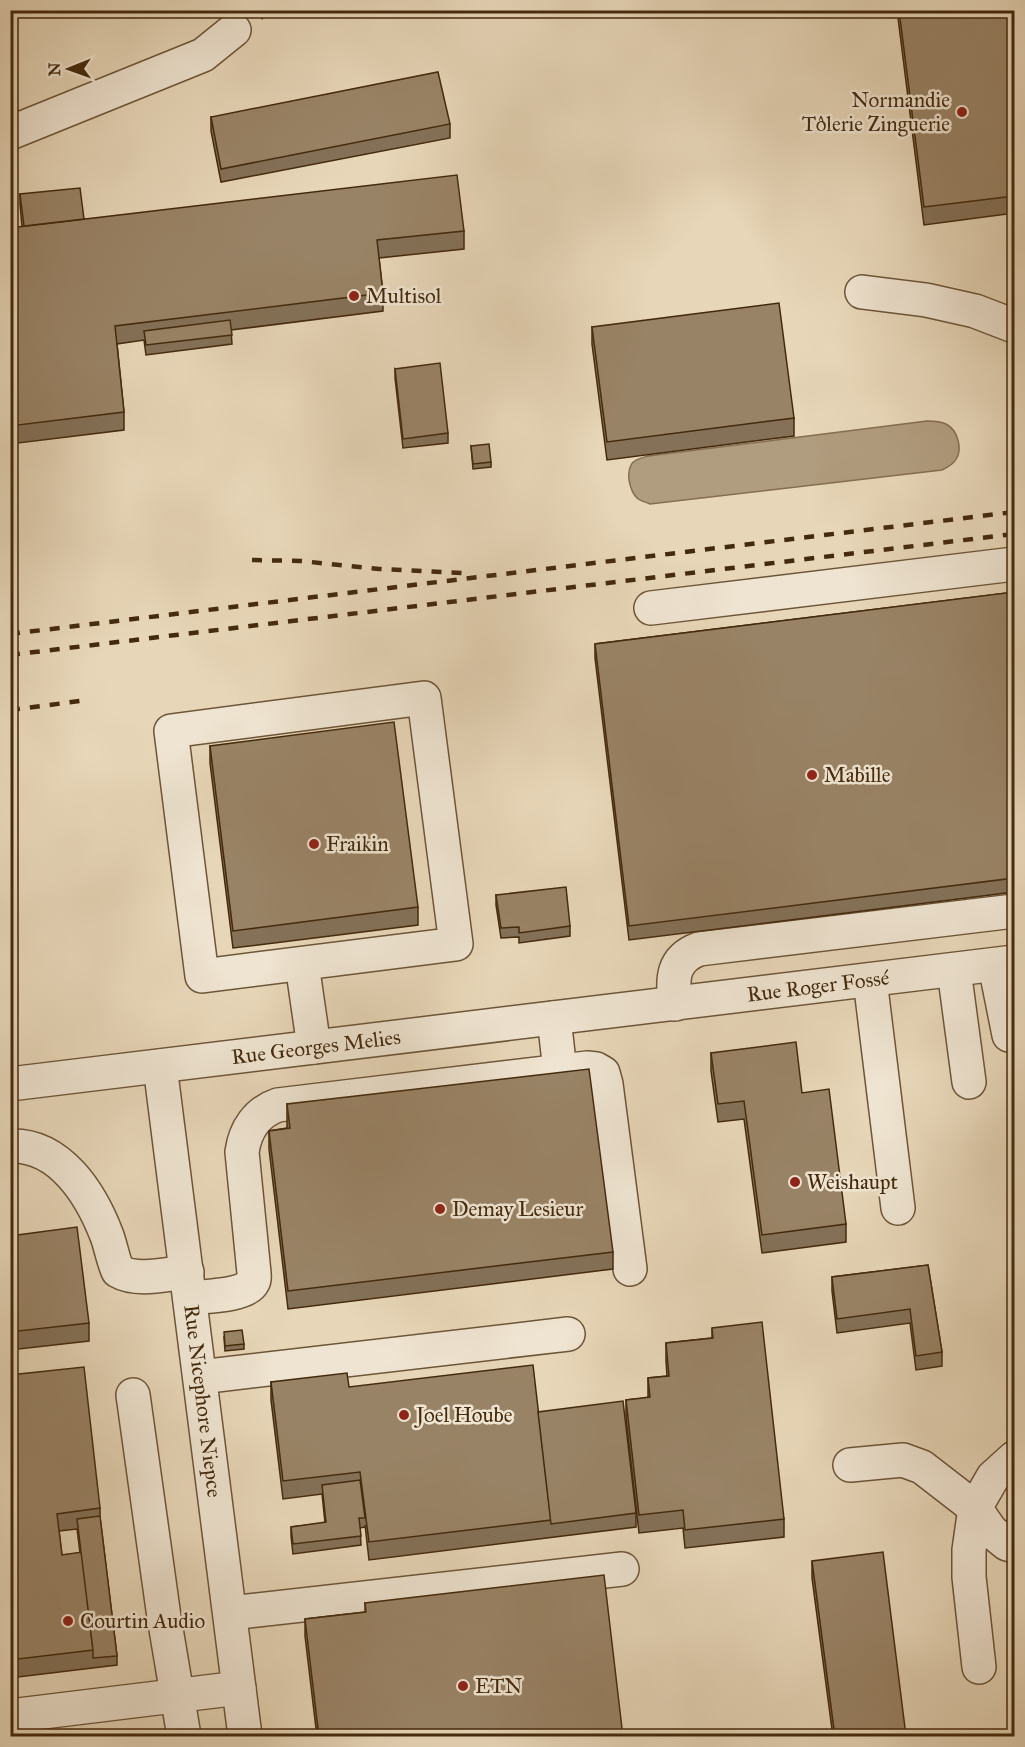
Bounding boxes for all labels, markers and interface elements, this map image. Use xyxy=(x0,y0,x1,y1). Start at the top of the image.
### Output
north arrow xyxy=(39,39,99,99)
text: N xyxy=(45,62,64,76)
place label: Normandie Tôlerie Zinguerie xyxy=(802,87,950,137)
marker: Normandie Tôlerie Zinguerie xyxy=(955,105,969,119)
place label: Multisol xyxy=(366,283,442,309)
marker: Multisol xyxy=(347,289,361,303)
place label: Mabille xyxy=(824,762,891,788)
marker: Mabille xyxy=(805,768,819,782)
place label: Fraikin xyxy=(326,831,389,857)
marker: Fraikin xyxy=(307,837,321,851)
street label: Rue Roger Fossé xyxy=(745,964,891,1008)
street label: Rue Georges Melies xyxy=(230,1024,402,1070)
place label: Weishaupt xyxy=(807,1169,898,1195)
marker: Weishaupt xyxy=(788,1175,802,1189)
place label: Demay Lesieur xyxy=(452,1196,583,1222)
marker: Demay Lesieur xyxy=(433,1202,447,1216)
street label: Rue Nicephore Niepce xyxy=(178,1303,228,1499)
place label: Joel Hoube xyxy=(414,1402,513,1428)
marker: Joel Hoube xyxy=(397,1408,411,1422)
place label: Courtin Audio xyxy=(80,1608,206,1634)
marker: Courtin Audio xyxy=(61,1614,75,1628)
place label: ETN xyxy=(475,1673,522,1699)
marker: ETN xyxy=(456,1679,470,1693)

